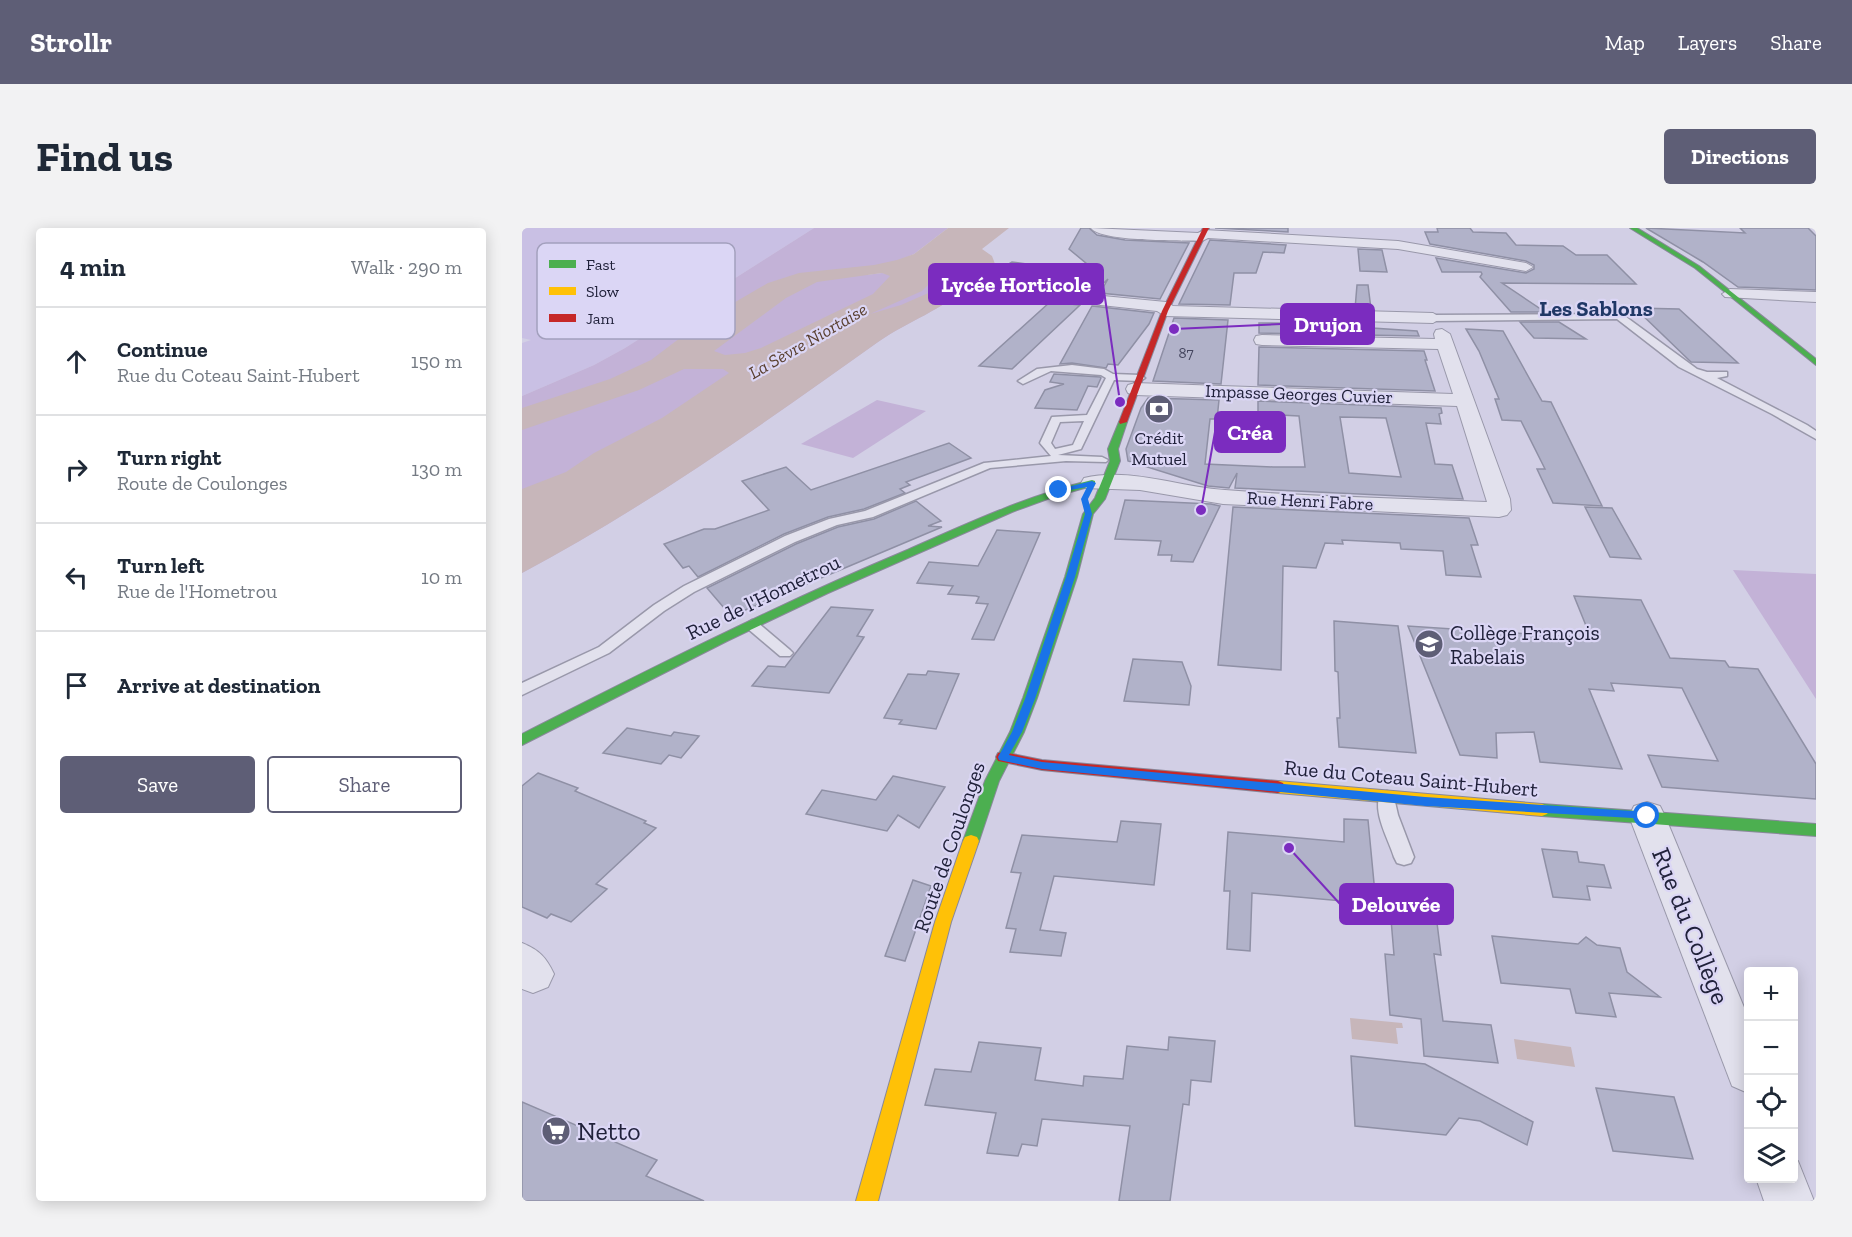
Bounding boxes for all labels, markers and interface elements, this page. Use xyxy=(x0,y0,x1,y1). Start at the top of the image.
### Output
text: Strollr xyxy=(30,26,112,59)
text: Map xyxy=(1605,30,1645,55)
text: Layers xyxy=(1678,30,1737,55)
text: Share xyxy=(1770,30,1822,55)
button: Directions xyxy=(1664,129,1816,184)
text: Find us xyxy=(36,131,173,182)
legend xyxy=(537,243,735,339)
text: 4 min xyxy=(60,251,126,283)
text: Walk · 290 m xyxy=(351,255,462,279)
text: Fast xyxy=(586,255,615,274)
callout: Lycée Horticole xyxy=(929,264,1103,304)
text: Lycée Horticole xyxy=(941,271,1091,298)
text: Slow xyxy=(586,282,620,301)
district label: Les Sablons xyxy=(1539,295,1653,322)
water label: La Sèvre Niortaise xyxy=(745,298,871,384)
callout: Drujon xyxy=(1281,304,1374,344)
text: Jam xyxy=(586,309,615,328)
text: Drujon xyxy=(1294,311,1362,338)
text: Continue xyxy=(117,336,208,363)
house number: 87 xyxy=(1178,344,1194,362)
icon: ahead xyxy=(60,345,93,378)
text: 150 m xyxy=(411,349,462,373)
text: Rue du Coteau Saint-Hubert xyxy=(117,363,360,387)
street label: Impasse Georges Cuvier xyxy=(1205,380,1393,408)
bank icon: Crédit Mutuel xyxy=(1143,393,1175,425)
callout: Créa xyxy=(1215,412,1285,452)
text: Créa xyxy=(1227,419,1273,446)
place label: Crédit Mutuel xyxy=(1131,427,1187,470)
text: Turn right xyxy=(117,444,221,471)
icon: right xyxy=(60,453,93,486)
text: 130 m xyxy=(411,457,462,481)
text: Route de Coulonges xyxy=(117,471,287,495)
route end xyxy=(1045,476,1071,502)
street label: Rue Henri Fabre xyxy=(1246,487,1374,515)
street label: Rue de l'Hometrou xyxy=(682,549,844,645)
text: Turn left xyxy=(117,552,204,579)
icon: left xyxy=(60,561,93,594)
text: 10 m xyxy=(421,565,462,589)
text: Rue de l'Hometrou xyxy=(117,579,277,603)
place label: Collège François Rabelais xyxy=(1450,620,1600,669)
school or university icon: Collège François Rabelais xyxy=(1413,628,1445,660)
icon: arrive xyxy=(60,669,93,702)
text: Arrive at destination xyxy=(117,672,320,699)
street label: Rue du Coteau Saint-Hubert xyxy=(1283,754,1539,802)
button: Save xyxy=(60,756,255,813)
button: Share xyxy=(267,756,462,813)
street label: Route de Coulonges xyxy=(908,758,990,936)
route start xyxy=(1633,802,1659,828)
street label: Rue du Collège xyxy=(1645,843,1737,1009)
callout: Delouvée xyxy=(1340,884,1453,924)
text: Delouvée xyxy=(1352,891,1441,918)
map controls xyxy=(1744,967,1798,1183)
button: + xyxy=(1744,967,1798,1021)
button: − xyxy=(1744,1021,1798,1075)
button: locate xyxy=(1744,1075,1798,1129)
supermarket icon: Netto xyxy=(540,1115,572,1147)
place label: Netto xyxy=(577,1115,640,1147)
button: layers xyxy=(1744,1129,1798,1183)

